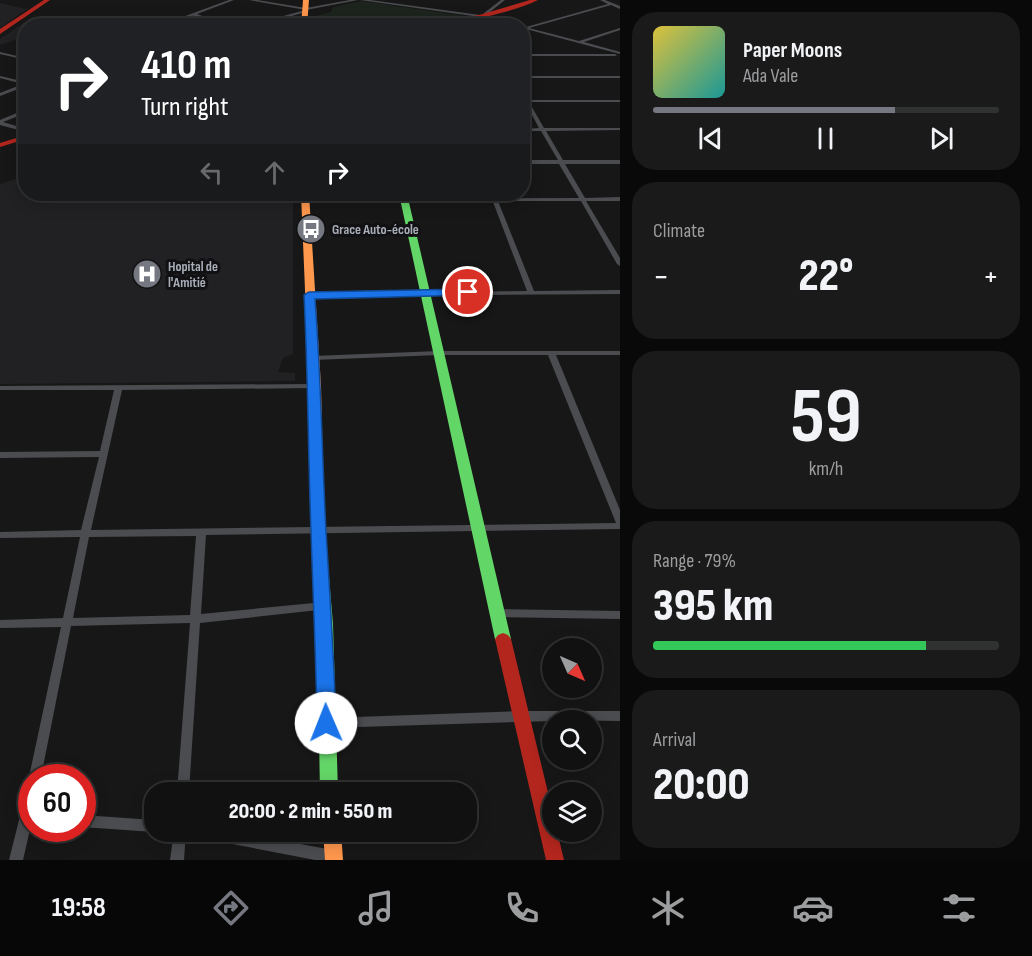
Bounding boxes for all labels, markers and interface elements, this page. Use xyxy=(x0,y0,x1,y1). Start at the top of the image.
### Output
text: Paper Moons xyxy=(743,37,842,64)
text: 410 m xyxy=(141,40,231,91)
icon: right xyxy=(42,42,120,120)
text: Ada Vale xyxy=(743,64,798,88)
text: Turn right xyxy=(141,91,228,123)
icon: previous xyxy=(694,122,727,155)
icon: pause xyxy=(809,122,842,155)
icon: next xyxy=(925,122,958,155)
icon: left xyxy=(195,156,228,189)
icon: ahead xyxy=(258,156,291,189)
icon: right xyxy=(321,156,354,189)
bus stop icon: Grace Auto-école xyxy=(295,213,327,245)
text: Climate xyxy=(653,219,705,243)
place label: Grace Auto-école xyxy=(332,221,419,238)
text: 22° xyxy=(798,249,854,304)
text: − xyxy=(653,257,669,297)
text: + xyxy=(983,257,999,297)
hospital icon: Hopital de l'Amitié xyxy=(131,258,163,290)
place label: Hopital de l'Amitié xyxy=(168,258,218,291)
pin xyxy=(442,266,493,317)
icon: arrive xyxy=(451,275,484,308)
text: 59 xyxy=(790,371,862,464)
text: km/h xyxy=(809,457,843,481)
text: Range · 79% xyxy=(653,549,736,573)
text: 395 km xyxy=(653,579,773,634)
north arrow xyxy=(542,638,602,698)
map controls xyxy=(542,638,602,842)
position arrow xyxy=(294,691,358,755)
button: search xyxy=(542,710,602,770)
text: Arrival xyxy=(653,728,696,752)
text: 20:00 xyxy=(653,758,750,813)
speed limit sign: 60 xyxy=(18,764,96,842)
button: layers xyxy=(542,782,602,842)
text: 20:00 · 2 min · 550 m xyxy=(229,798,392,825)
icon: directions xyxy=(210,887,252,929)
icon: music xyxy=(355,887,397,929)
icon: phone xyxy=(501,887,543,929)
icon: climate xyxy=(647,887,689,929)
icon: car xyxy=(792,887,834,929)
icon: filters xyxy=(938,887,980,929)
text: 19:58 xyxy=(52,892,106,924)

